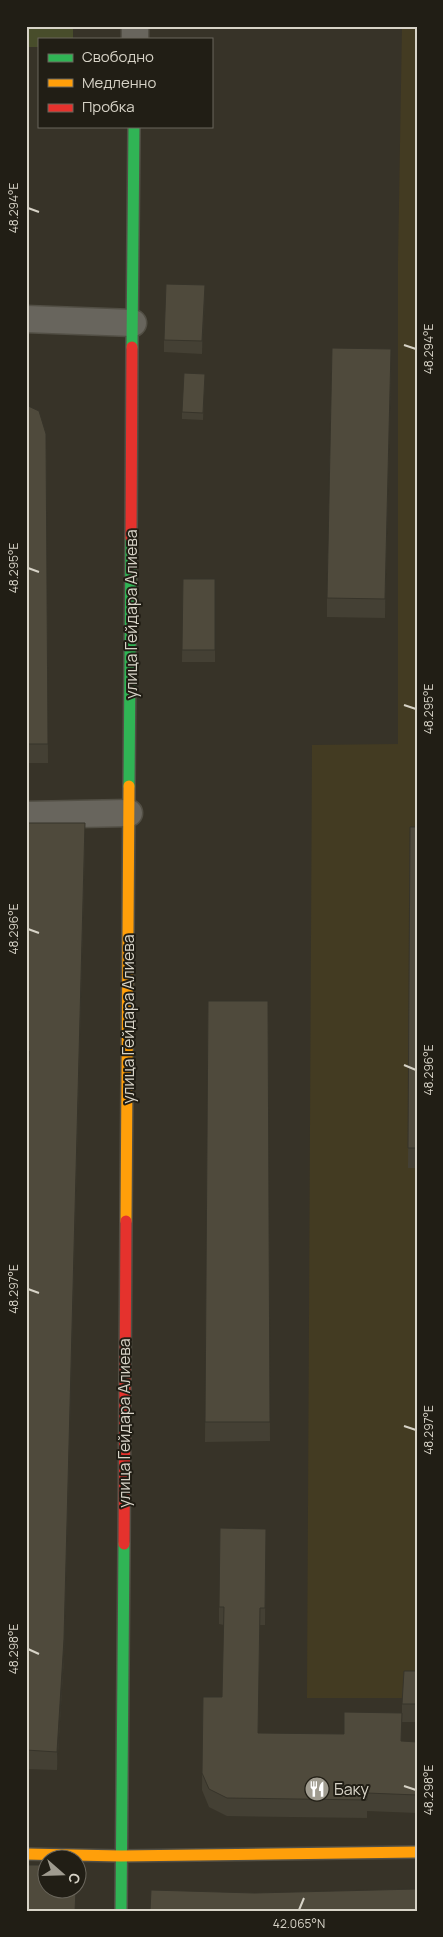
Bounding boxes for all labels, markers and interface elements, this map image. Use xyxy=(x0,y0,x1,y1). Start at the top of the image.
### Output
legend xyxy=(38,38,212,128)
text: Свободно xyxy=(82,46,154,67)
text: Медленно xyxy=(82,72,156,93)
text: Пробка xyxy=(82,96,135,117)
text: 48.294°E xyxy=(5,183,22,233)
text: 48.294°E xyxy=(420,324,437,374)
street label: улица Гейдара Алиева xyxy=(120,529,142,699)
text: 48.295°E xyxy=(5,543,22,593)
text: 48.295°E xyxy=(420,684,437,734)
text: 48.296°E xyxy=(5,903,22,955)
street label: улица Гейдара Алиева xyxy=(117,934,139,1104)
text: 48.296°E xyxy=(420,1044,437,1096)
text: 48.297°E xyxy=(5,1264,22,1314)
street label: улица Гейдара Алиева xyxy=(113,1338,135,1508)
text: 48.297°E xyxy=(420,1405,437,1455)
text: 48.298°E xyxy=(5,1624,22,1674)
text: 48.298°E xyxy=(420,1765,437,1815)
restaurant icon: Баку xyxy=(304,1776,330,1802)
place label: Баку xyxy=(334,1778,369,1800)
north arrow xyxy=(38,1850,88,1900)
text: С xyxy=(64,1871,85,1887)
text: 42.065°N xyxy=(273,1915,325,1932)

